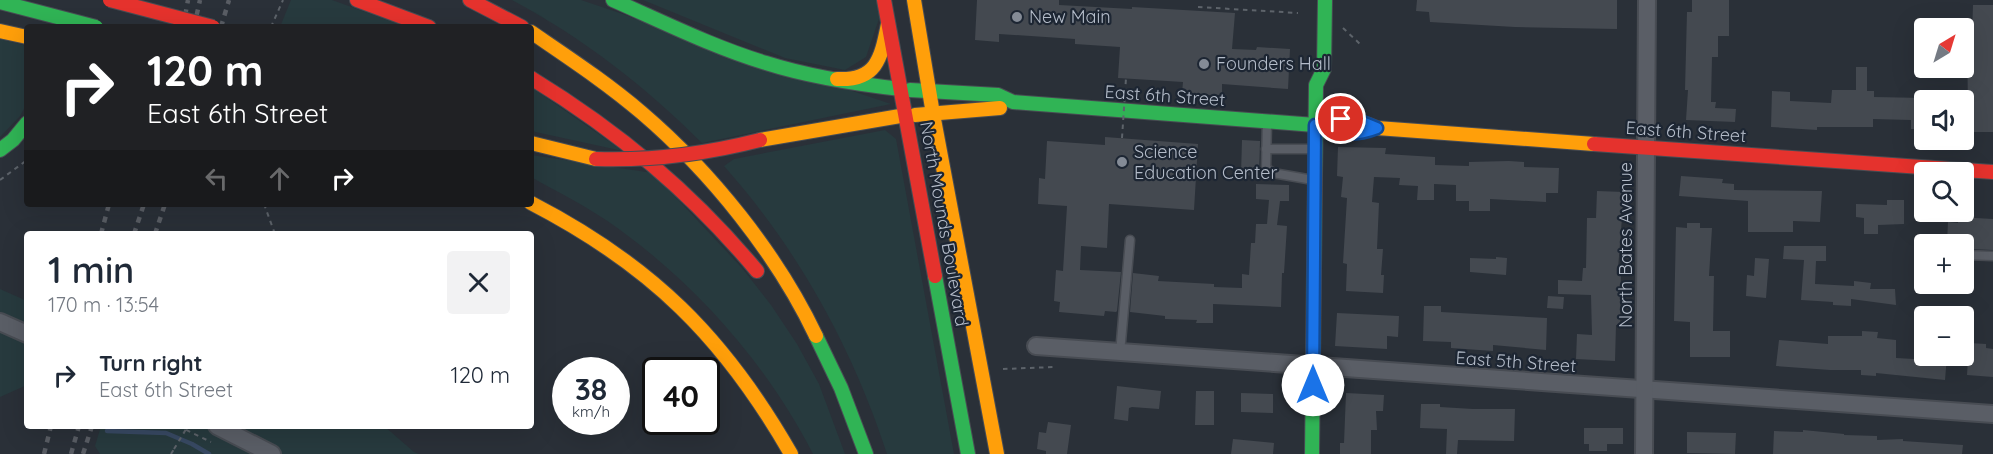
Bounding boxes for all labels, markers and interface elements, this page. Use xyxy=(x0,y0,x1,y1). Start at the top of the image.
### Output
place label: New Main xyxy=(1029,5,1111,28)
marker: New Main xyxy=(1010,10,1024,24)
north arrow xyxy=(1914,18,1974,78)
map controls xyxy=(1914,18,1974,366)
text: 120 m xyxy=(147,44,264,97)
icon: right xyxy=(48,48,126,126)
place label: Founders Hall xyxy=(1216,52,1331,75)
marker: Founders Hall xyxy=(1197,57,1211,71)
street label: East 6th Street xyxy=(1104,80,1226,111)
button: sound xyxy=(1914,90,1974,150)
pin xyxy=(1315,93,1366,144)
text: East 6th Street xyxy=(147,96,328,130)
icon: arrive xyxy=(1324,102,1357,135)
street label: East 6th Street xyxy=(1625,116,1747,147)
street label: North Mounds Boulevard xyxy=(915,120,974,328)
place label: Science Education Center xyxy=(1134,140,1277,184)
marker: Science Education Center xyxy=(1115,155,1129,169)
icon: left xyxy=(200,162,233,195)
icon: ahead xyxy=(263,162,296,195)
icon: right xyxy=(326,162,359,195)
street label: North Bates Avenue xyxy=(1614,162,1637,328)
button: search xyxy=(1914,162,1974,222)
button: + xyxy=(1914,234,1974,294)
text: 1 min xyxy=(48,247,134,292)
button: close xyxy=(447,251,510,314)
text: 170 m · 13:54 xyxy=(48,292,159,317)
button: − xyxy=(1914,306,1974,366)
street label: East 5th Street xyxy=(1455,346,1577,377)
text: Turn right xyxy=(99,349,203,377)
position arrow xyxy=(1281,353,1345,417)
speed limit sign: 40 xyxy=(642,357,720,435)
icon: right xyxy=(48,359,81,392)
text: 120 m xyxy=(451,361,510,389)
text: 38 xyxy=(575,370,607,408)
text: East 6th Street xyxy=(99,377,233,402)
text: km/h xyxy=(572,402,610,421)

